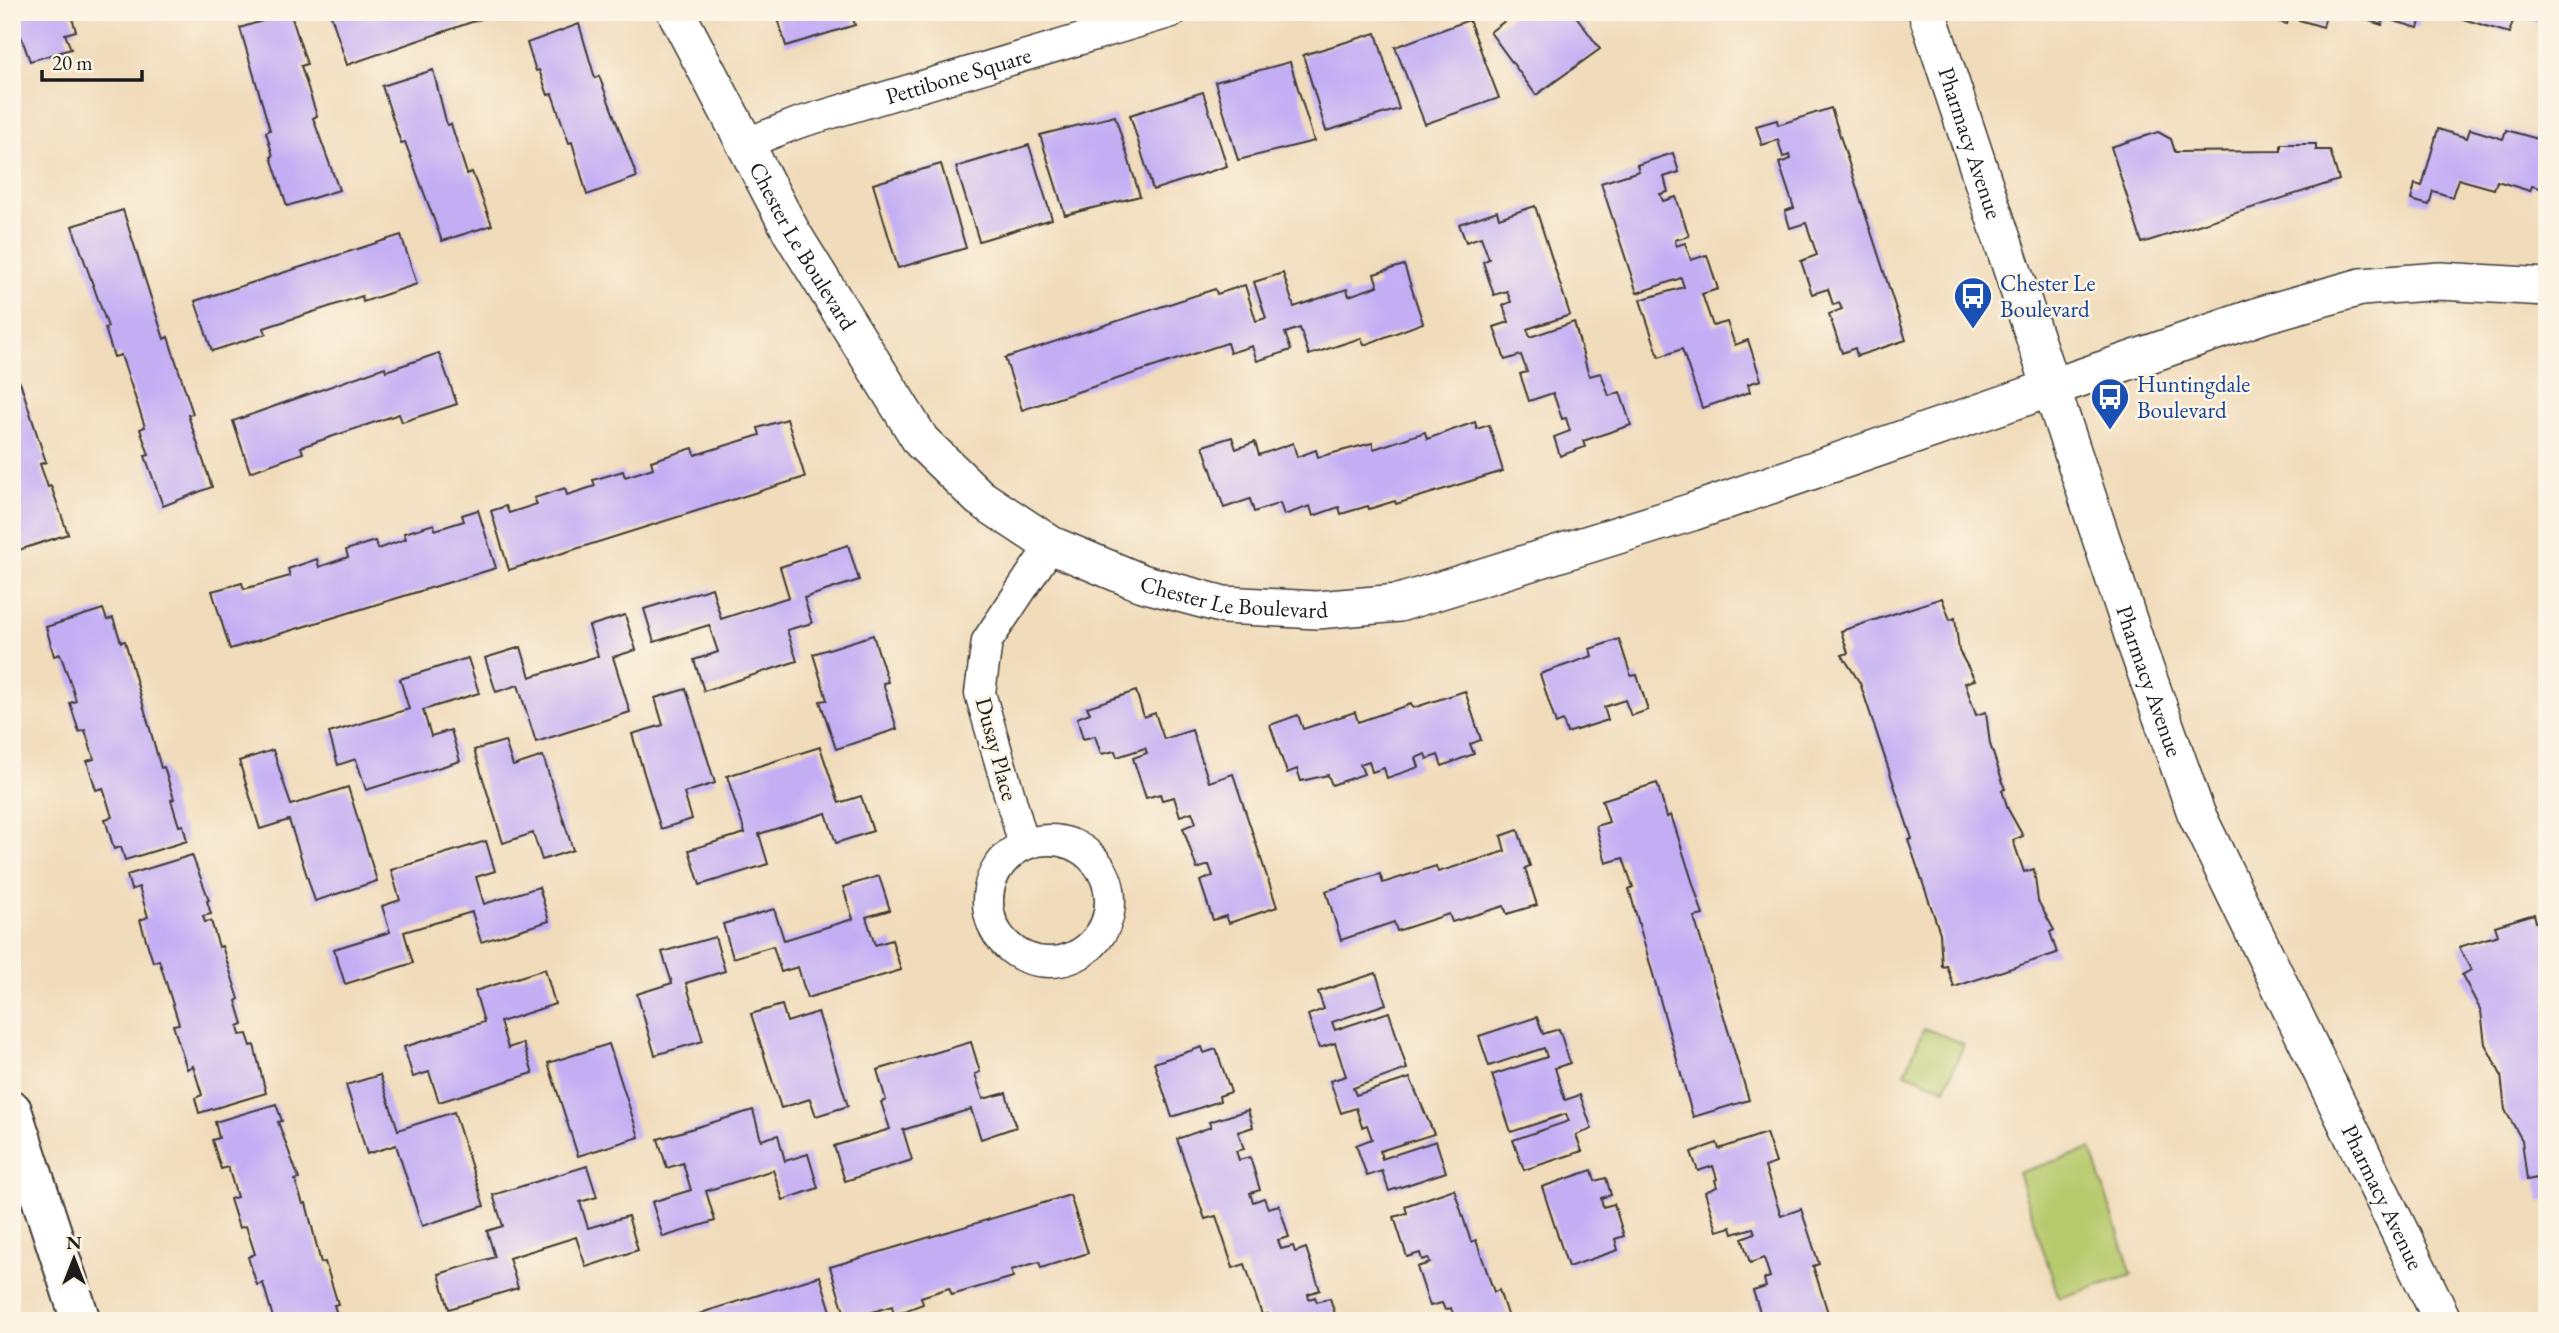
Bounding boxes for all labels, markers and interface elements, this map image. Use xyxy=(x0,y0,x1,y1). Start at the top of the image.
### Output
scale bar xyxy=(42,38,142,82)
street label: Pettibone Square xyxy=(882,40,1035,111)
text: 20 m xyxy=(52,49,93,76)
street label: Pharmacy Avenue xyxy=(1931,63,2009,223)
street label: Chester Le Boulevard xyxy=(742,156,864,336)
place label: Chester Le Boulevard xyxy=(2000,268,2095,324)
bus stop icon: Chester Le Boulevard xyxy=(1952,275,1994,330)
place label: Huntingdale Boulevard xyxy=(2137,369,2250,425)
bus stop icon: Huntingdale Boulevard xyxy=(2089,376,2131,431)
street label: Chester Le Boulevard xyxy=(1137,568,1329,625)
street label: Pharmacy Avenue xyxy=(2109,602,2190,761)
street label: Dusay Place xyxy=(969,694,1025,804)
street label: Pharmacy Avenue xyxy=(2335,1119,2431,1275)
north arrow xyxy=(38,1224,108,1294)
text: N xyxy=(66,1230,82,1255)

